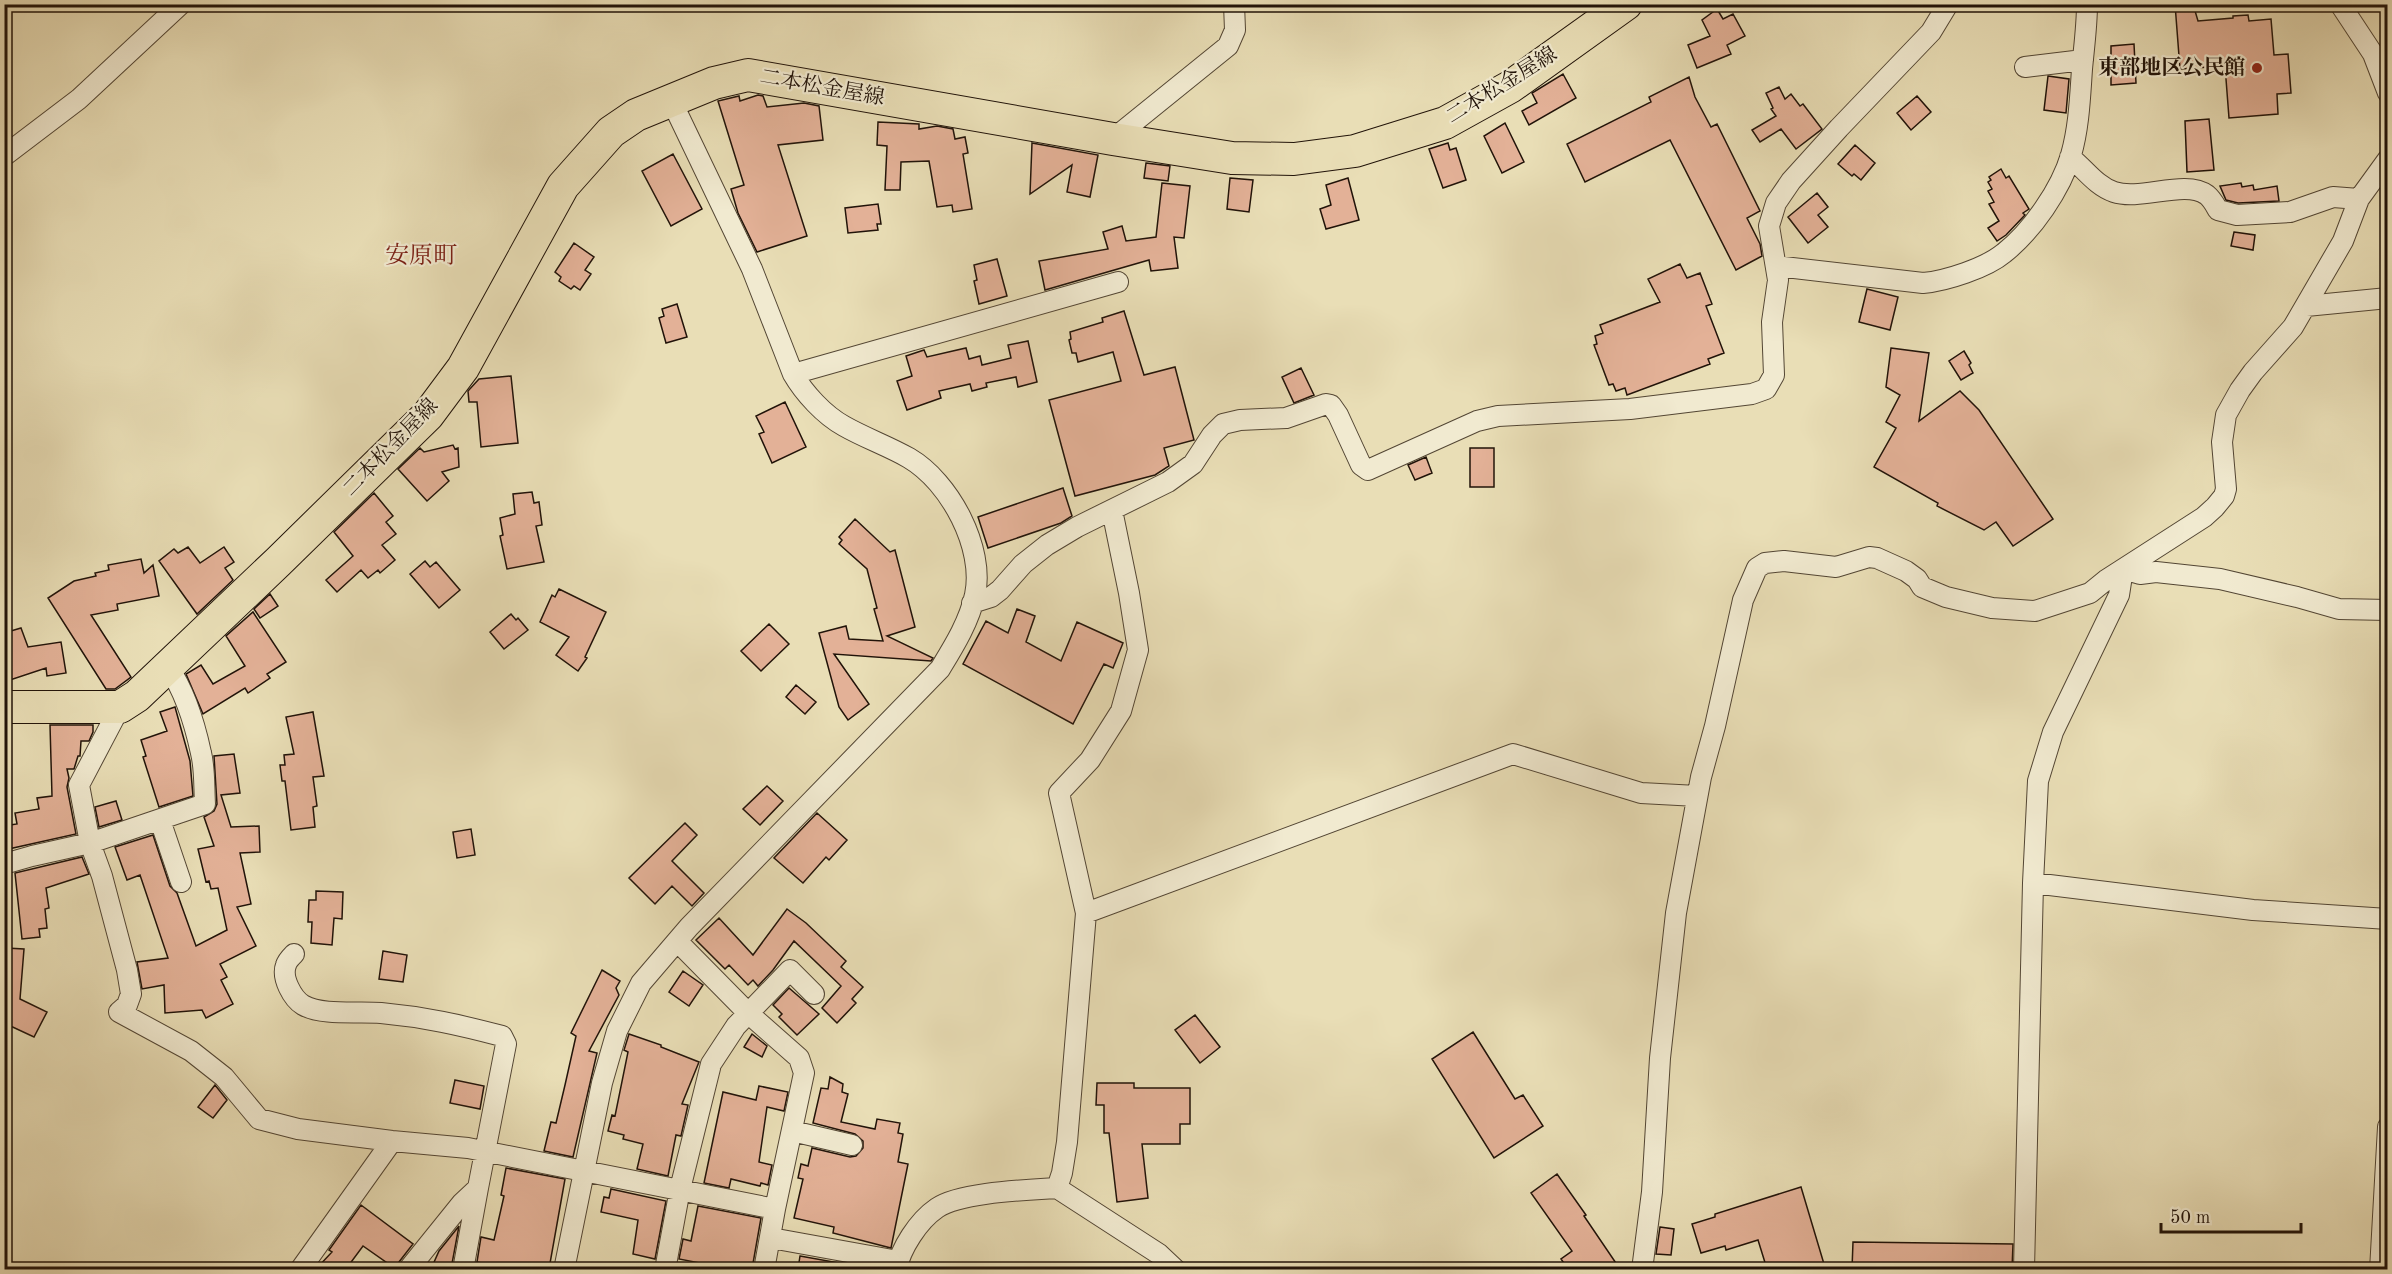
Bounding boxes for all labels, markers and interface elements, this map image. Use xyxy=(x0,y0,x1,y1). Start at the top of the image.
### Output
street label: 二本松金屋線 xyxy=(1442,42,1561,128)
place label: 東部地区公民館 xyxy=(2098,56,2245,79)
marker: 東部地区公民館 xyxy=(2250,61,2264,75)
street label: 二本松金屋線 xyxy=(758,65,886,109)
district label: 安原町 xyxy=(385,242,457,269)
street label: 二本松金屋線 xyxy=(338,394,442,501)
scale bar xyxy=(2161,1196,2300,1234)
text: 50 m xyxy=(2170,1209,2210,1227)

